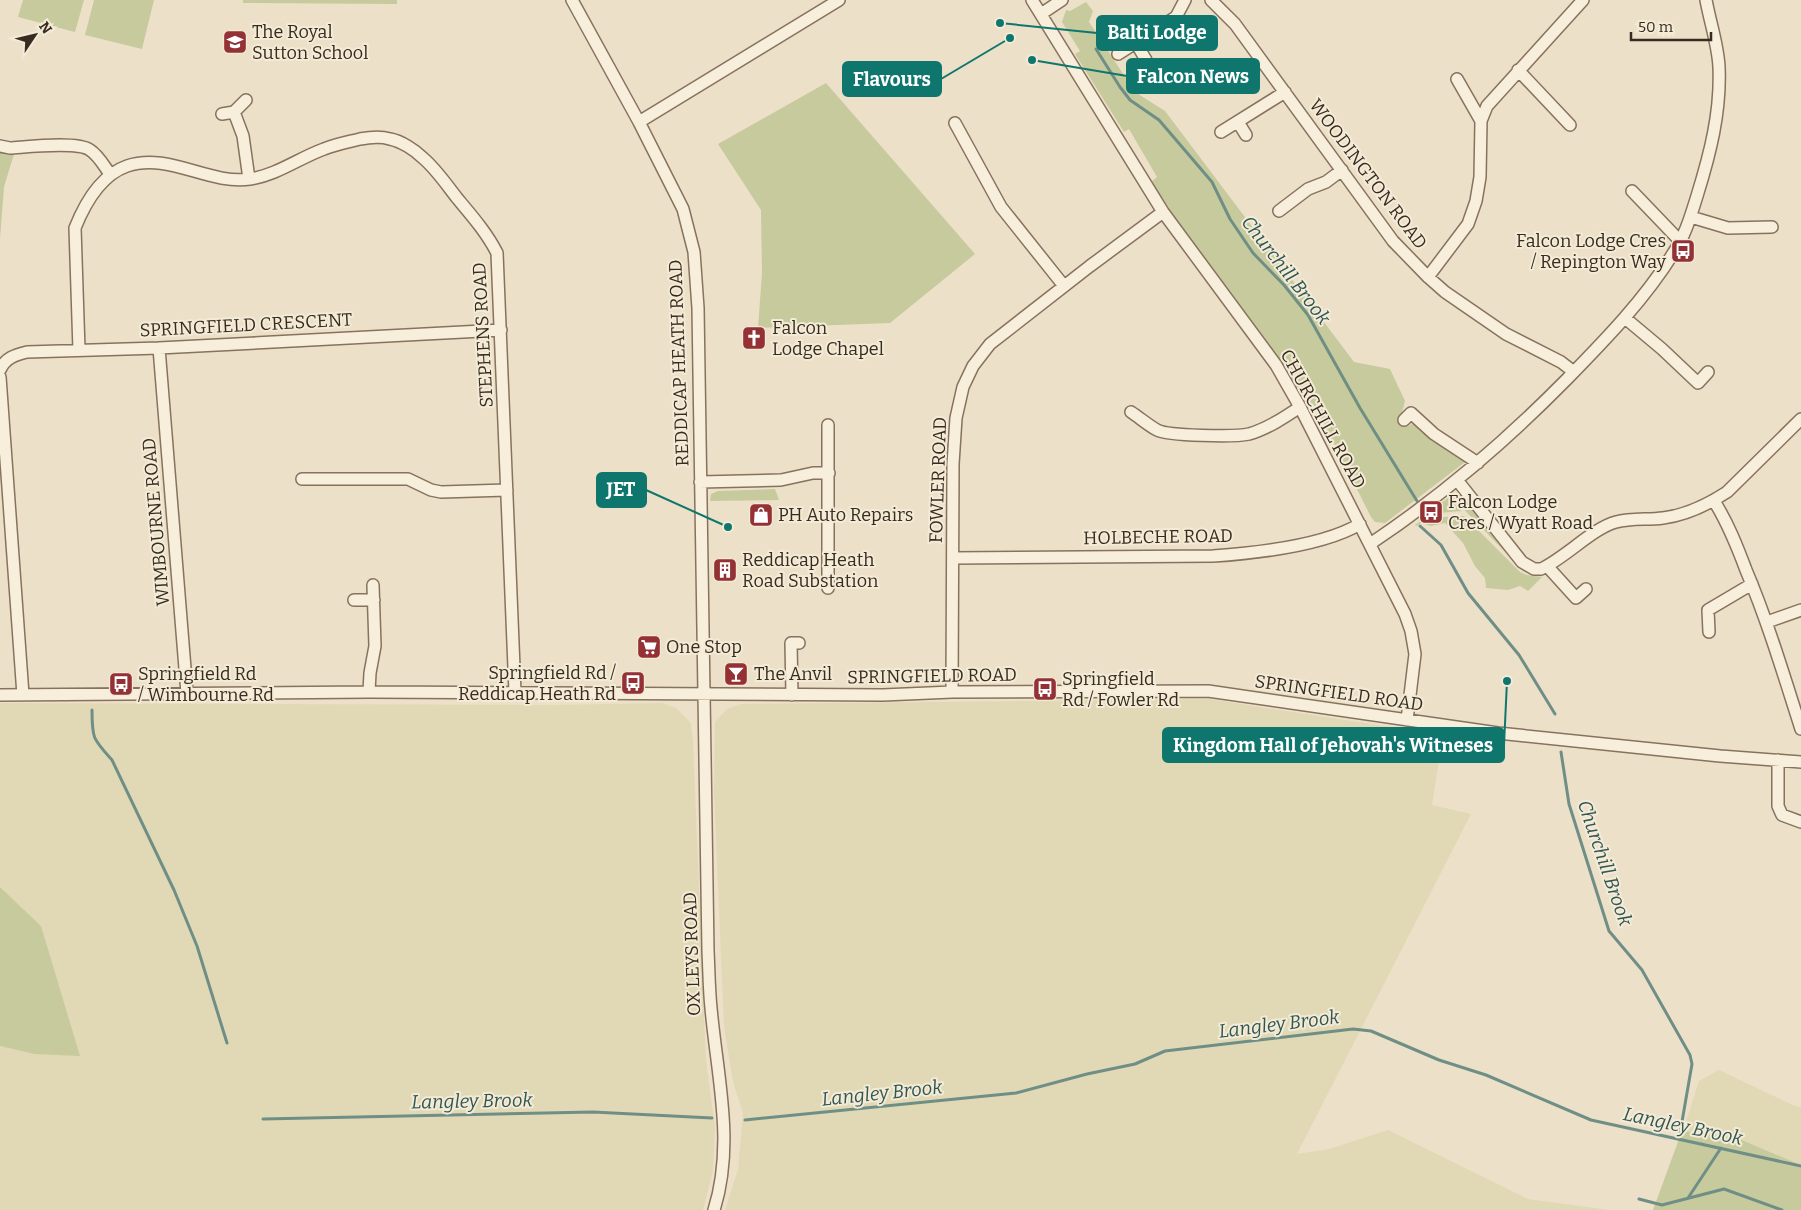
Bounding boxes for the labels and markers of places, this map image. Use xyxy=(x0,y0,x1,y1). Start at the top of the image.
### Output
callout: Balti Lodge xyxy=(1097,16,1217,50)
place label: The Royal Sutton School xyxy=(252,21,368,64)
school or university icon: The Royal Sutton School xyxy=(222,29,248,55)
callout: Falcon News xyxy=(1127,59,1259,93)
callout: Flavours xyxy=(843,62,941,96)
place label: Falcon Lodge Cres / Repington Way xyxy=(1516,230,1666,273)
bus stop icon: Falcon Lodge Cres / Repington Way xyxy=(1670,238,1696,264)
place label: Falcon Lodge Chapel xyxy=(772,317,884,360)
church icon: Falcon Lodge Chapel xyxy=(741,325,767,351)
callout: JET xyxy=(597,473,646,507)
place label: Falcon Lodge Cres / Wyatt Road xyxy=(1448,491,1594,534)
bus stop icon: Falcon Lodge Cres / Wyatt Road xyxy=(1418,499,1444,525)
shop icon: PH Auto Repairs xyxy=(748,502,774,528)
place label: PH Auto Repairs xyxy=(778,504,913,526)
place label: Reddicap Heath Road Substation xyxy=(742,549,879,592)
building icon: Reddicap Heath Road Substation xyxy=(712,557,738,583)
supermarket icon: One Stop xyxy=(636,634,662,660)
place label: One Stop xyxy=(666,636,742,658)
bar icon: The Anvil xyxy=(723,661,749,687)
place label: Springfield Rd / Reddicap Heath Rd xyxy=(458,662,616,705)
place label: Springfield Rd / Wimbourne Rd xyxy=(138,663,274,706)
place label: The Anvil xyxy=(754,663,832,685)
place label: Springfield Rd / Fowler Rd xyxy=(1062,668,1180,711)
bus stop icon: Springfield Rd / Reddicap Heath Rd xyxy=(620,670,646,696)
bus stop icon: Springfield Rd / Wimbourne Rd xyxy=(108,671,134,697)
bus stop icon: Springfield Rd / Fowler Rd xyxy=(1032,676,1058,702)
callout: Kingdom Hall of Jehovah's Witneses xyxy=(1163,728,1504,762)

